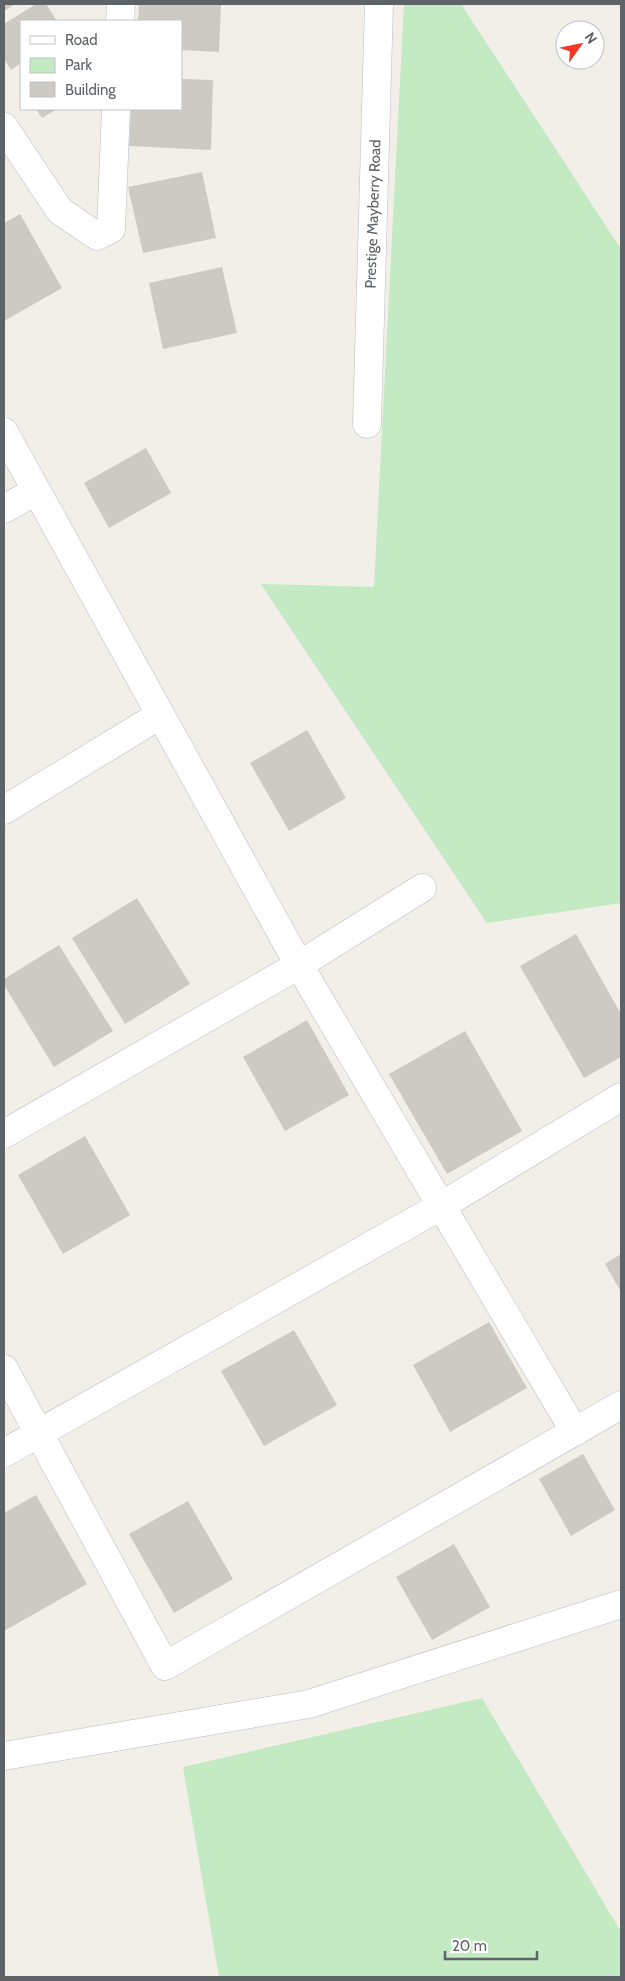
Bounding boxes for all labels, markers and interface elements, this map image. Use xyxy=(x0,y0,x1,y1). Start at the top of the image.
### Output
legend xyxy=(20,20,182,110)
north arrow xyxy=(555,20,605,70)
text: N xyxy=(581,29,601,47)
text: Road xyxy=(65,31,98,49)
text: Park xyxy=(65,56,92,74)
text: Building xyxy=(65,81,116,99)
street label: Prestige Mayberry Road xyxy=(361,139,385,289)
scale bar xyxy=(445,1928,538,1960)
text: 20 m xyxy=(452,1937,487,1955)

